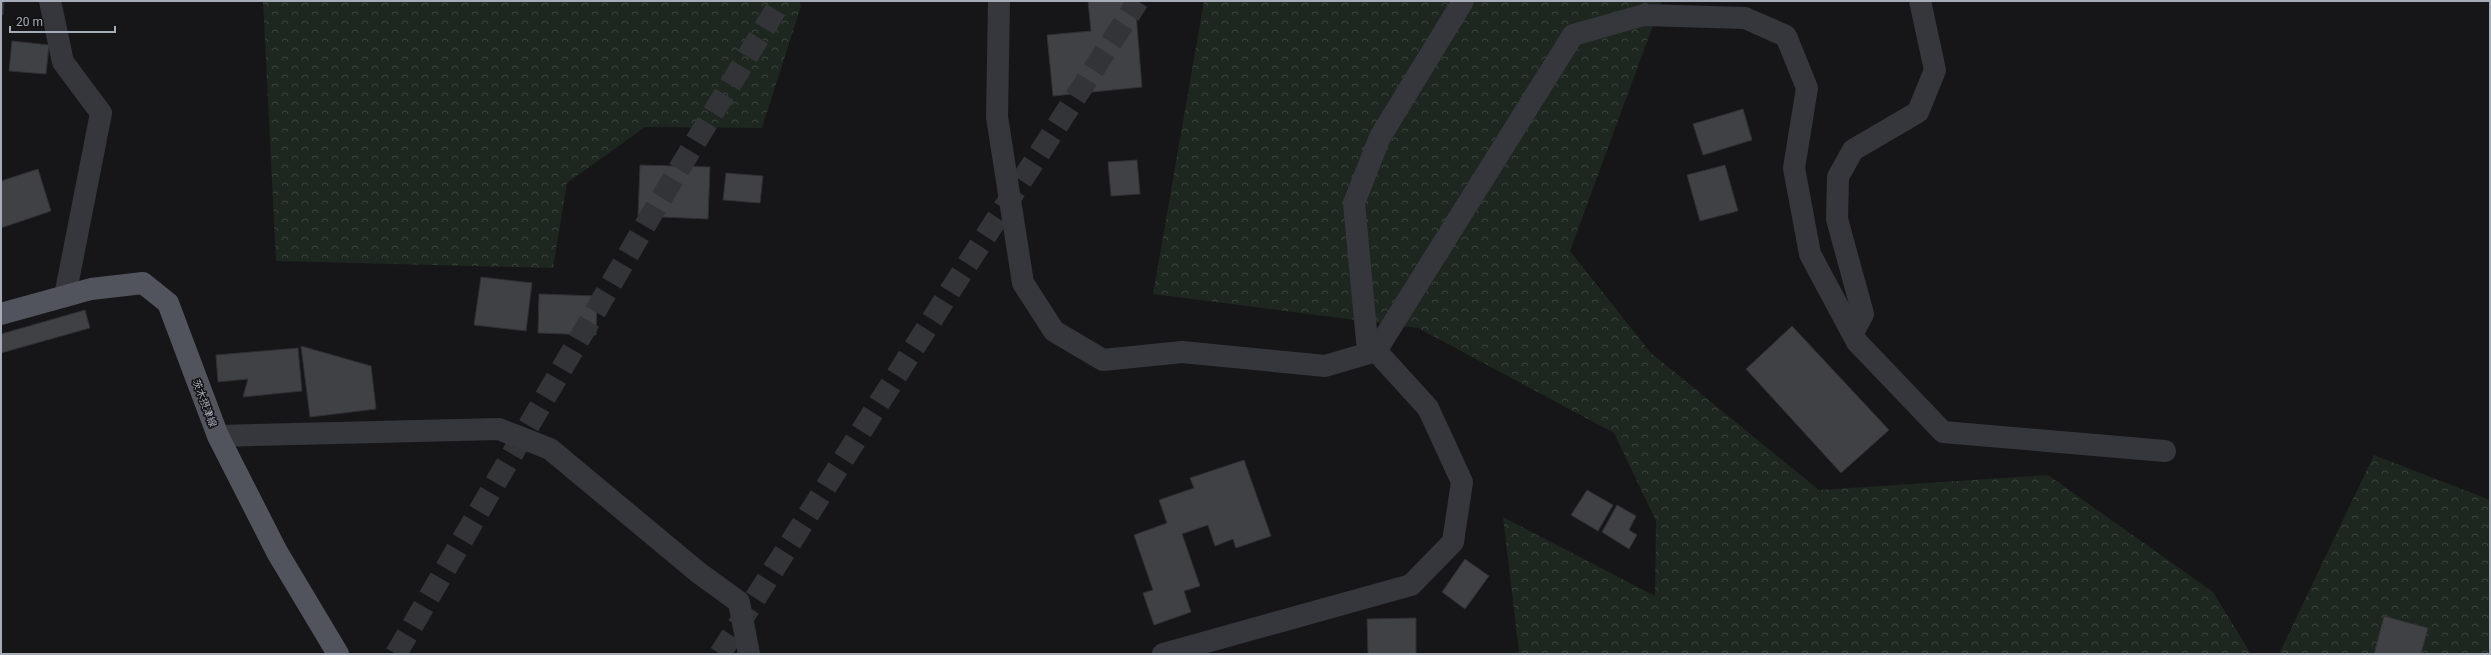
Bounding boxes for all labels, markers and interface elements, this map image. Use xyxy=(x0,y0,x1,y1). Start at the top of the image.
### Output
scale bar xyxy=(10,8,115,34)
text: 20 m xyxy=(16,15,43,29)
street label: 茨木摂津線 xyxy=(190,378,219,428)

